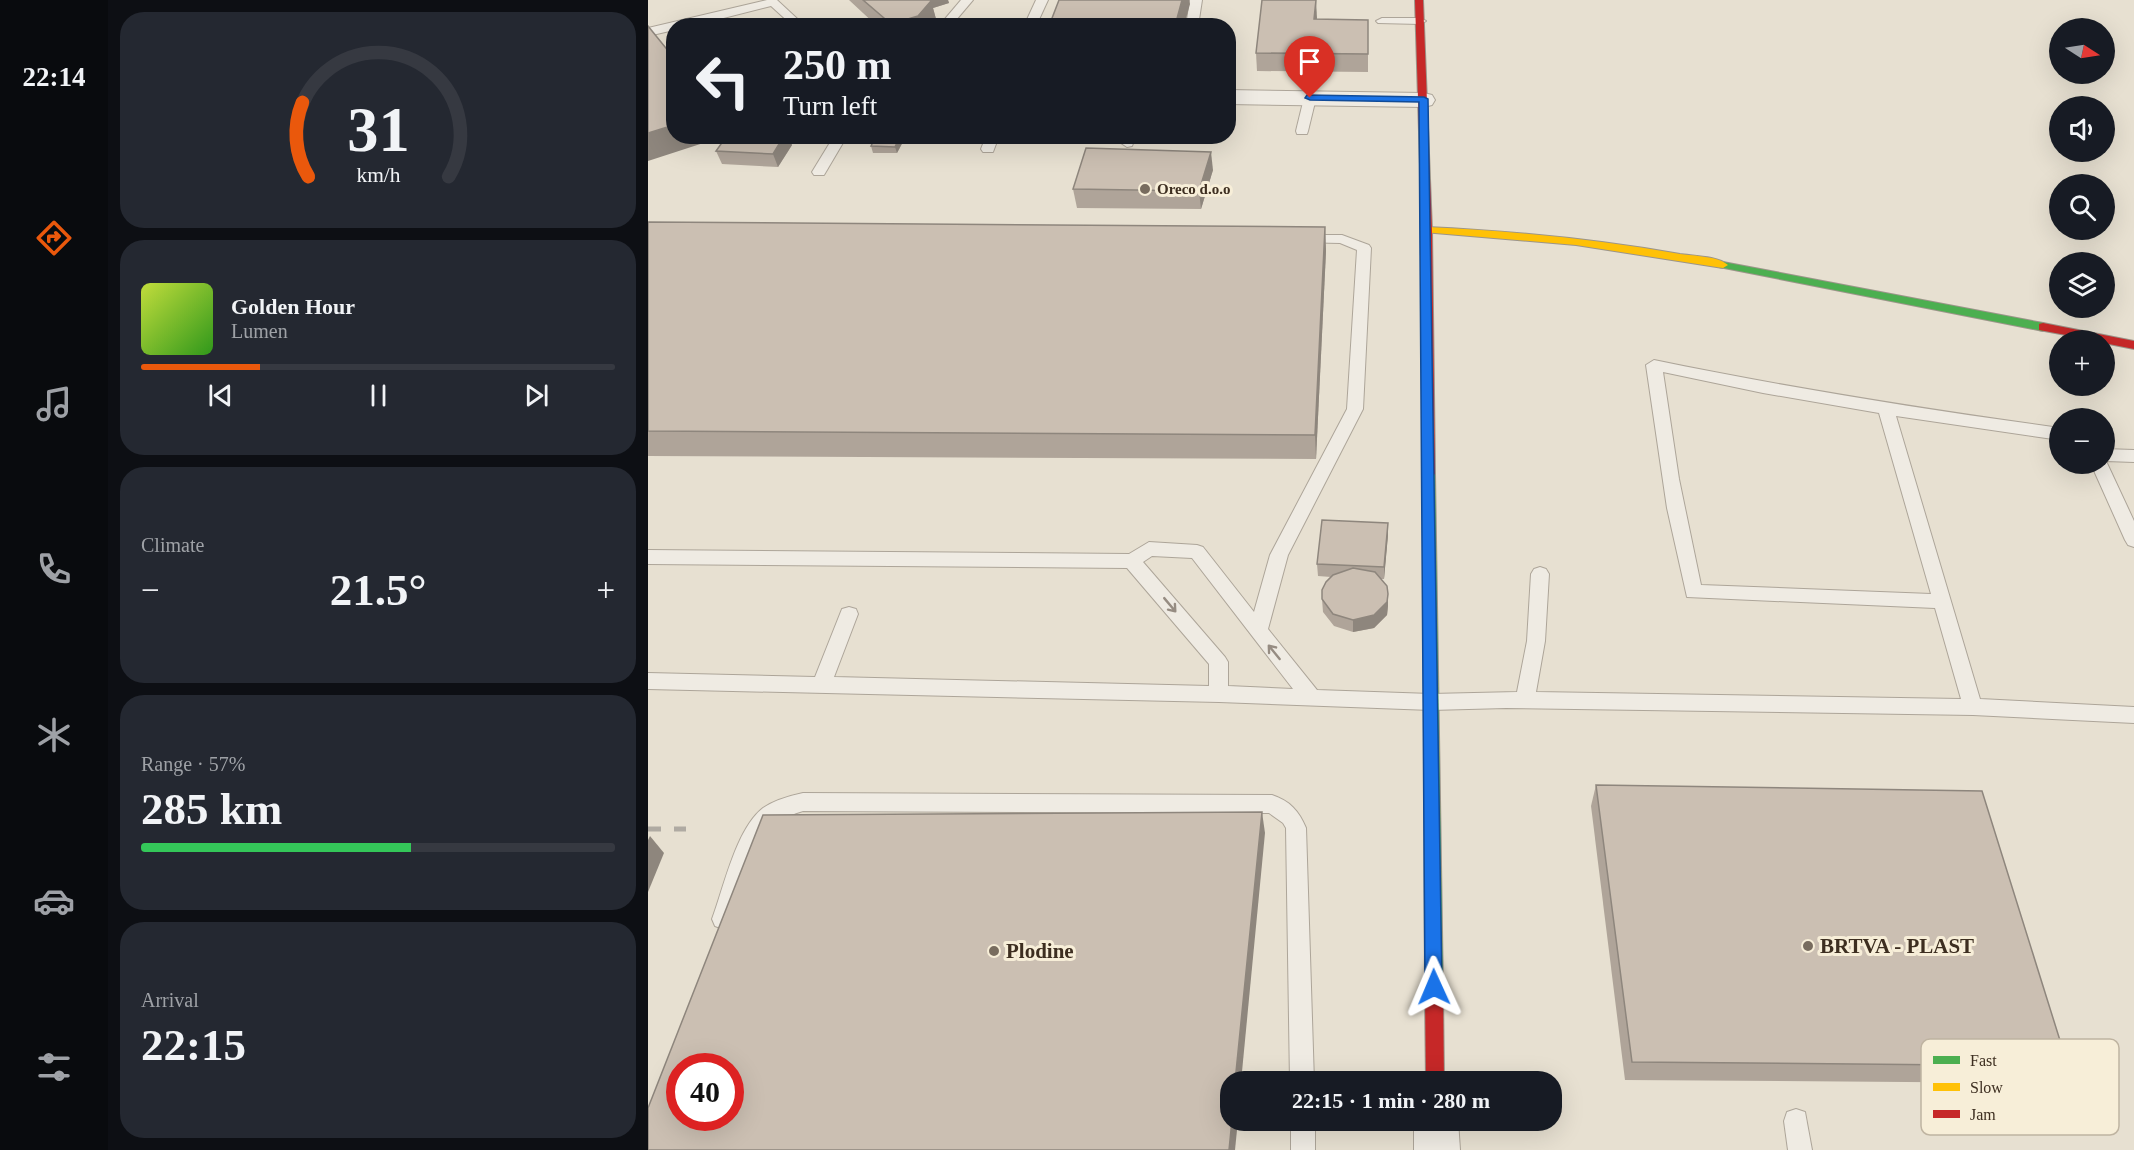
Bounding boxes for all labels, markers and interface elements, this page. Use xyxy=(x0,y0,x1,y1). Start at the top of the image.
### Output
north arrow xyxy=(2049,18,2115,84)
map controls xyxy=(2049,18,2115,474)
pin xyxy=(1284,36,1335,98)
icon: left xyxy=(684,42,762,120)
text: 250 m xyxy=(783,42,892,88)
icon: arrive xyxy=(1293,45,1326,78)
text: 22:14 xyxy=(23,62,86,92)
text: Turn left xyxy=(783,91,877,121)
text: 31 xyxy=(347,95,409,164)
button: sound xyxy=(2049,96,2115,162)
text: km/h xyxy=(356,163,400,187)
button: search xyxy=(2049,174,2115,240)
place label: Oreco d.o.o xyxy=(1157,181,1230,197)
marker: Oreco d.o.o xyxy=(1138,182,1152,196)
icon: directions xyxy=(33,217,75,259)
button: layers xyxy=(2049,252,2115,318)
text: Golden Hour xyxy=(231,294,355,319)
text: Lumen xyxy=(231,320,288,342)
button: + xyxy=(2049,330,2115,396)
icon: previous xyxy=(204,379,237,412)
icon: pause xyxy=(362,379,395,412)
icon: next xyxy=(520,379,553,412)
icon: music xyxy=(33,383,75,425)
button: − xyxy=(2049,408,2115,474)
text: Climate xyxy=(141,534,204,556)
icon: phone xyxy=(33,548,75,590)
text: 21.5° xyxy=(330,565,426,615)
text: − xyxy=(141,572,160,608)
text: + xyxy=(596,572,615,608)
one-way arrow xyxy=(1163,597,1177,612)
one-way arrow xyxy=(1268,644,1281,660)
icon: climate xyxy=(33,714,75,756)
text: Range · 57% xyxy=(141,753,245,775)
text: 285 km xyxy=(141,784,282,834)
icon: car xyxy=(33,880,75,922)
place label: BRTVA - PLAST xyxy=(1820,934,1974,958)
place label: Plodine xyxy=(1006,939,1074,963)
marker: BRTVA - PLAST xyxy=(1801,939,1815,953)
marker: Plodine xyxy=(987,944,1001,958)
position arrow xyxy=(1402,955,1466,1019)
text: Arrival xyxy=(141,989,199,1011)
text: 22:15 xyxy=(141,1020,246,1070)
legend xyxy=(1921,1039,2119,1135)
icon: filters xyxy=(33,1046,75,1088)
text: Fast xyxy=(1970,1052,1997,1069)
speed limit sign: 40 xyxy=(666,1053,744,1131)
text: Slow xyxy=(1970,1079,2003,1096)
text: 22:15 · 1 min · 280 m xyxy=(1292,1088,1490,1113)
text: Jam xyxy=(1970,1106,1996,1123)

